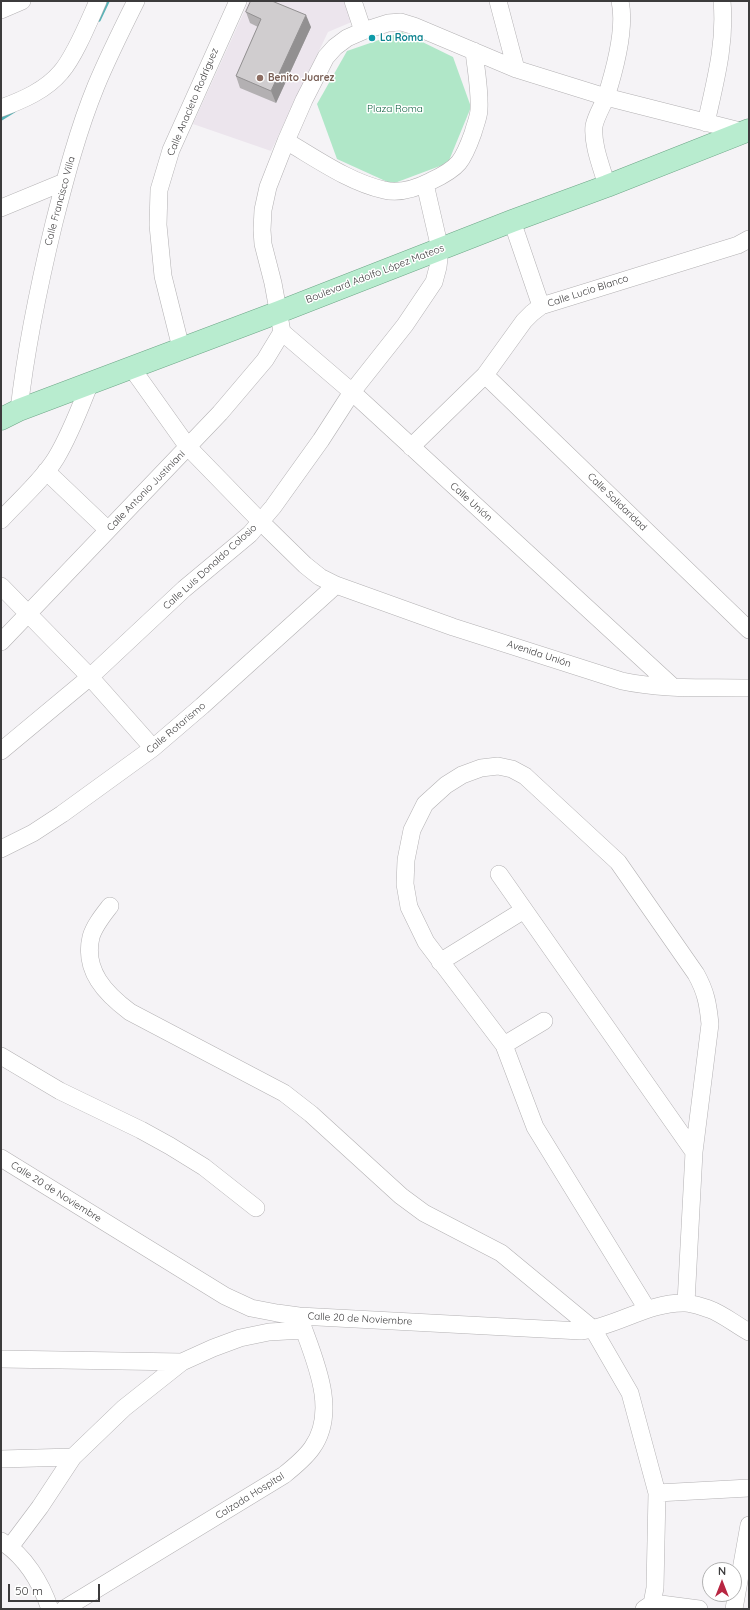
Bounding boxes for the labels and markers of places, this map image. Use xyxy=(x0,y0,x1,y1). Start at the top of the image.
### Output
place label: La Roma xyxy=(380,32,423,44)
marker: La Roma xyxy=(367,33,377,43)
place label: Benito Juarez xyxy=(268,72,334,84)
marker: Benito Juarez xyxy=(255,73,265,83)

